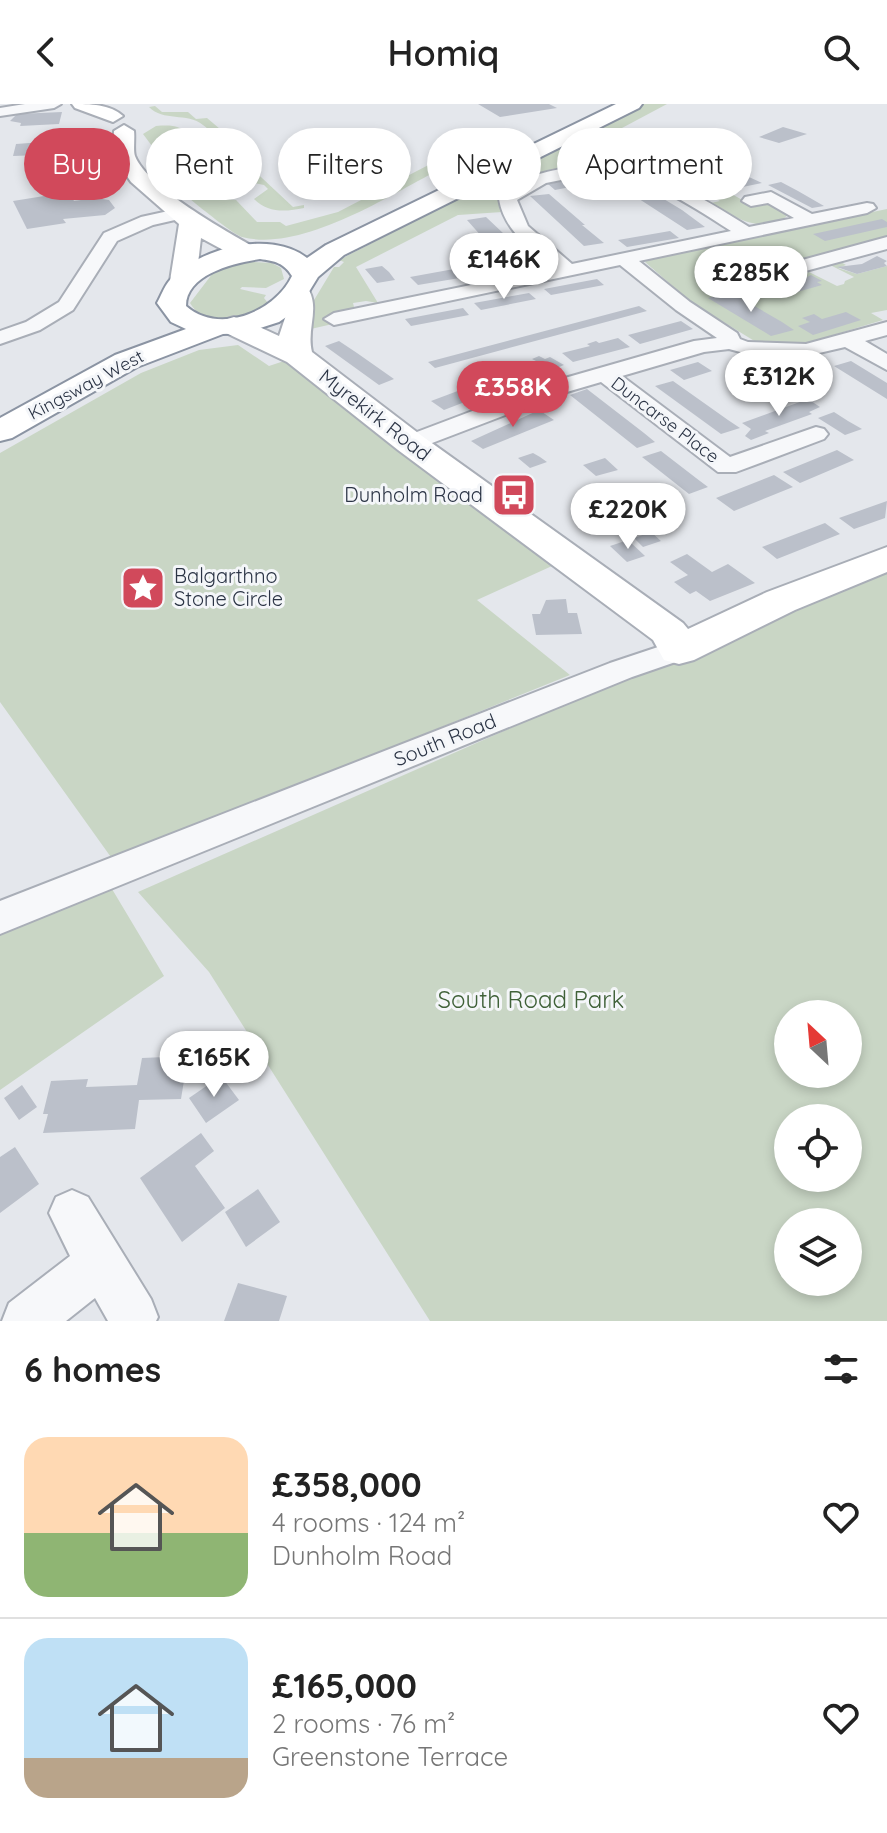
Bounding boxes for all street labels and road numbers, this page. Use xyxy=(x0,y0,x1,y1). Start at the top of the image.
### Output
street label: Kingsway West xyxy=(24,345,147,425)
street label: Myrekirk Road xyxy=(314,363,436,466)
street label: Duncarse Place xyxy=(607,371,724,468)
street label: South Road xyxy=(390,708,500,771)

